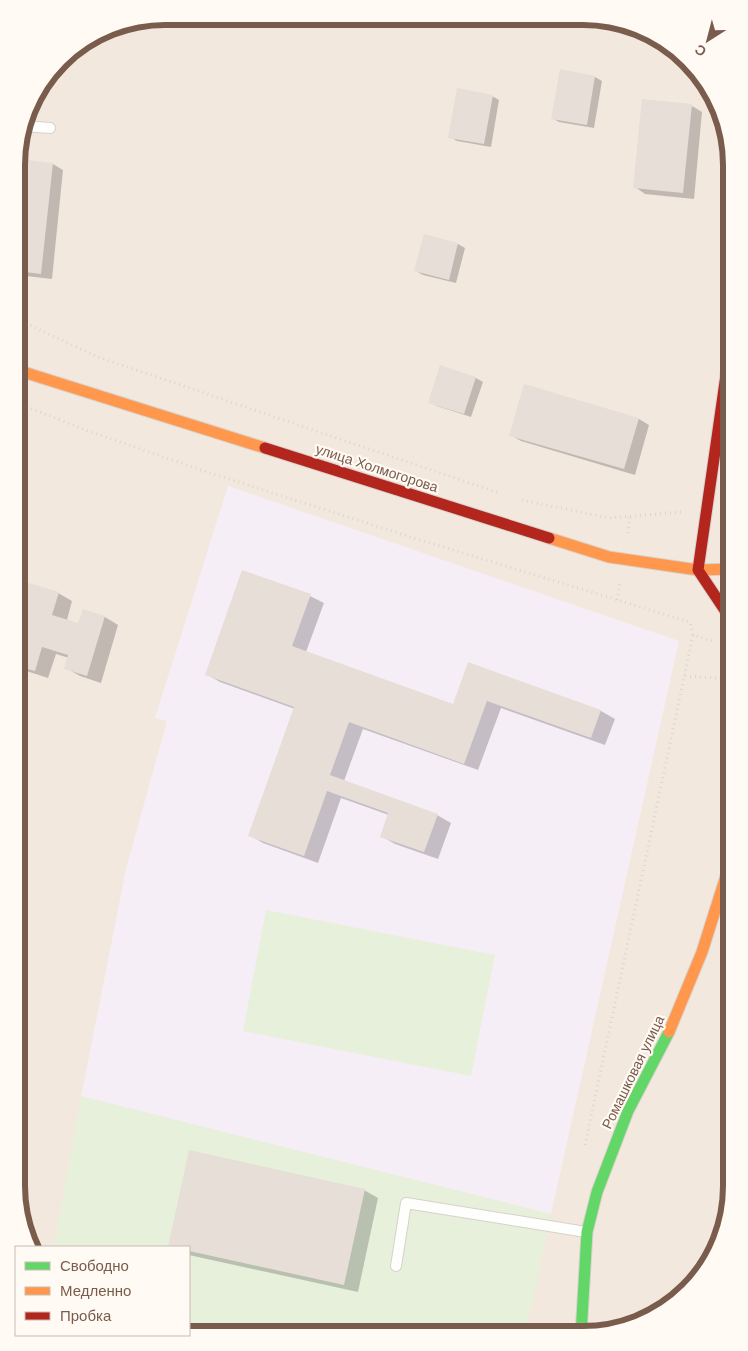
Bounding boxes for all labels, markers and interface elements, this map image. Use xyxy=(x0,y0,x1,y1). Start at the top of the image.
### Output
north arrow xyxy=(683,15,733,65)
text: С xyxy=(691,40,710,61)
street label: улица Холмогорова xyxy=(313,440,441,496)
street label: Ромашковая улица xyxy=(598,1012,668,1132)
legend xyxy=(15,1246,190,1336)
text: Свободно xyxy=(60,1256,129,1276)
text: Медленно xyxy=(60,1281,131,1301)
text: Пробка xyxy=(60,1306,112,1326)

